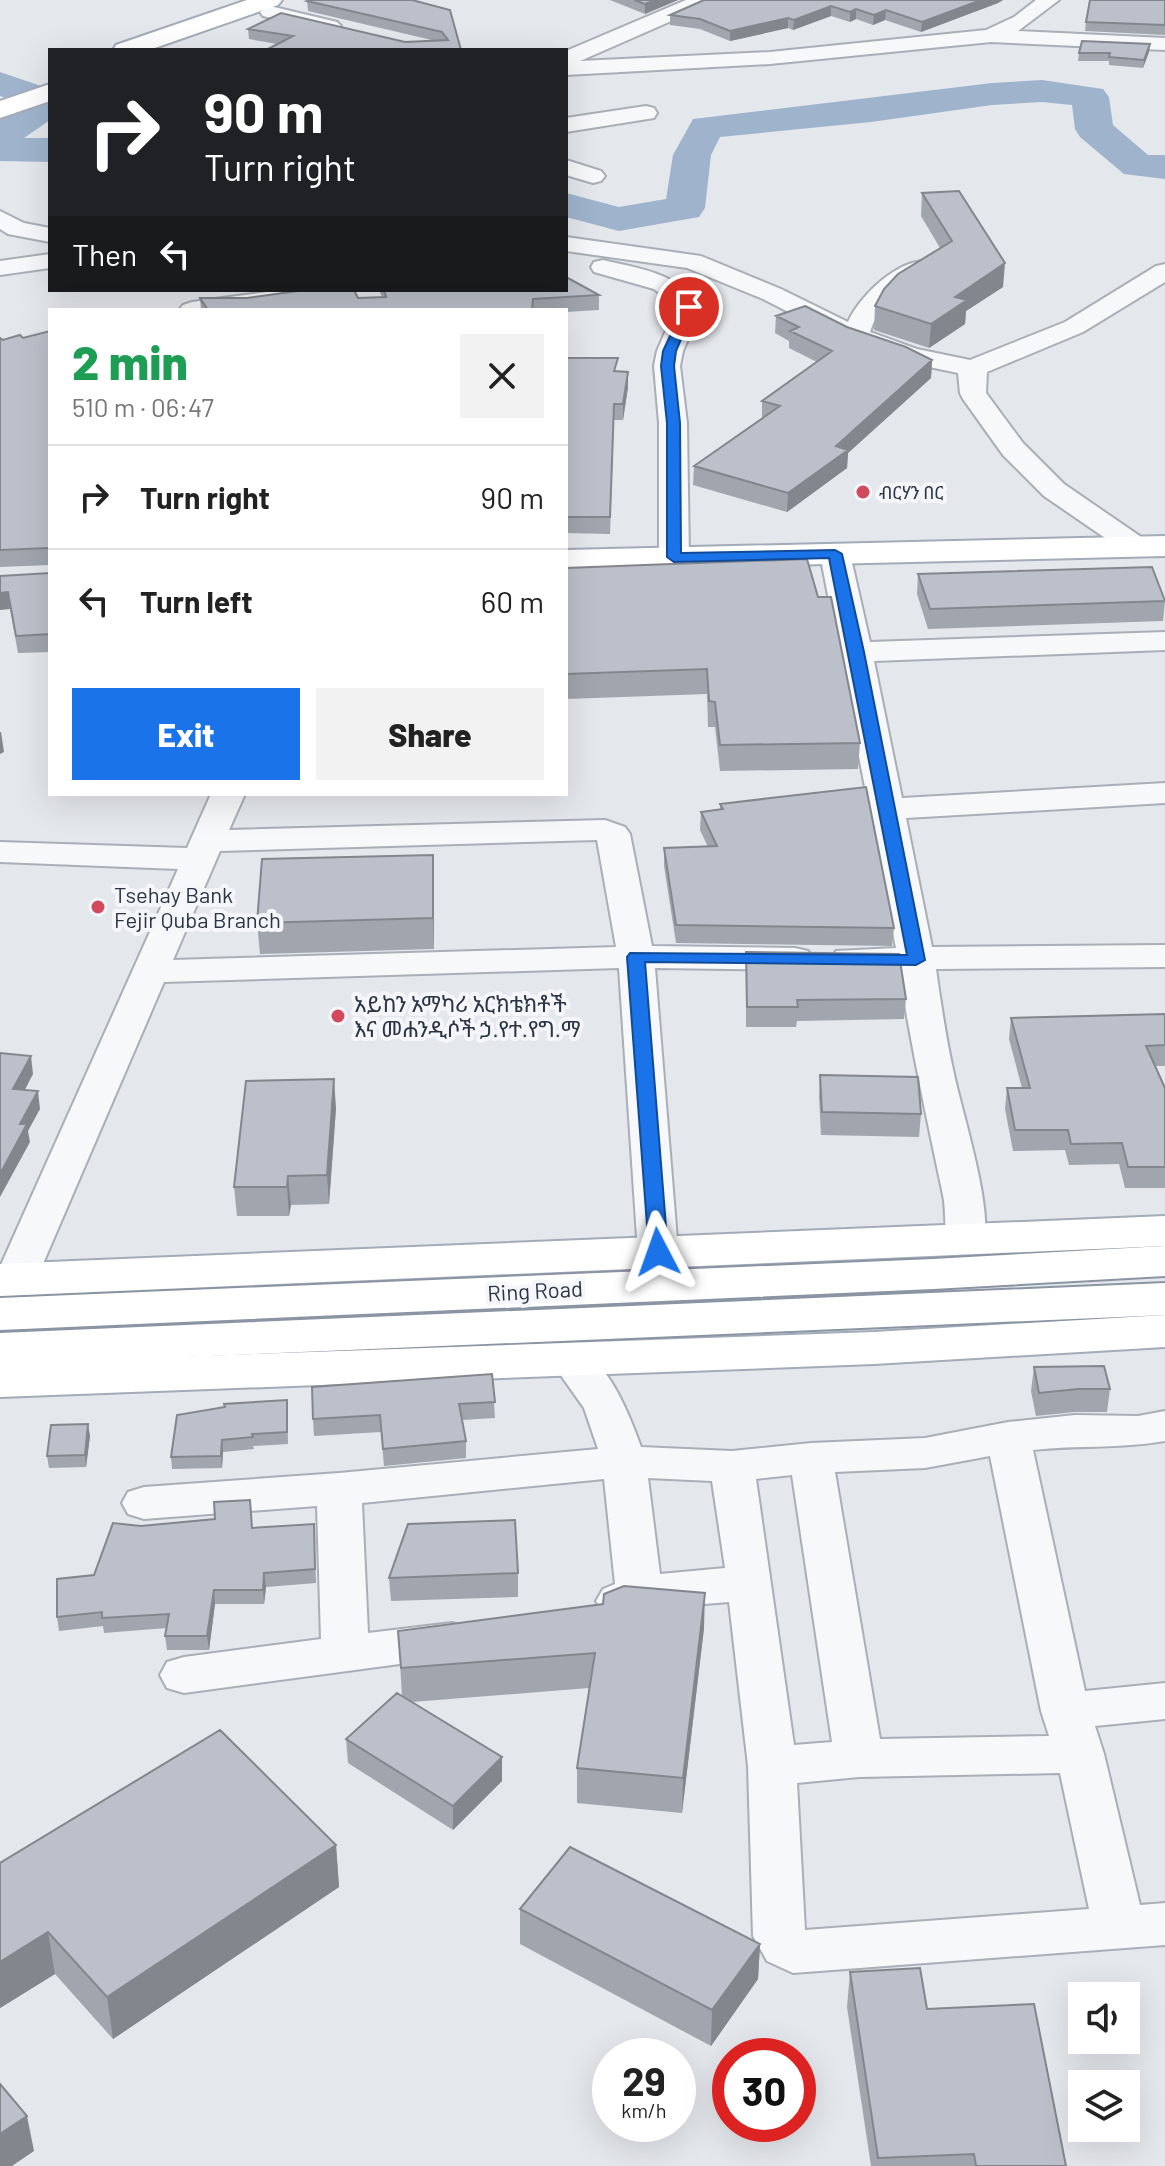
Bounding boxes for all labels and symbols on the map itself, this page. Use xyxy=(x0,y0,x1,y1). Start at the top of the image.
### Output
pin xyxy=(655,273,723,341)
place label: ብርሃን በር xyxy=(879,481,943,503)
marker: ብርሃን በር xyxy=(854,483,872,501)
place label: Tsehay Bank Fejir Quba Branch xyxy=(114,881,281,932)
marker: Tsehay Bank Fejir Quba Branch xyxy=(89,898,107,916)
place label: አይከን አማካሪ አርክቴክቶች እና መሐንዲሶች ኃ.የተ.የግ.ማ xyxy=(354,990,581,1041)
marker: አይከን አማካሪ አርክቴክቶች እና መሐንዲሶች ኃ.የተ.የግ.ማ xyxy=(329,1007,347,1025)
position arrow xyxy=(616,1210,700,1294)
street label: Ring Road xyxy=(487,1275,583,1305)
speed limit sign: 30 xyxy=(712,2038,816,2142)

